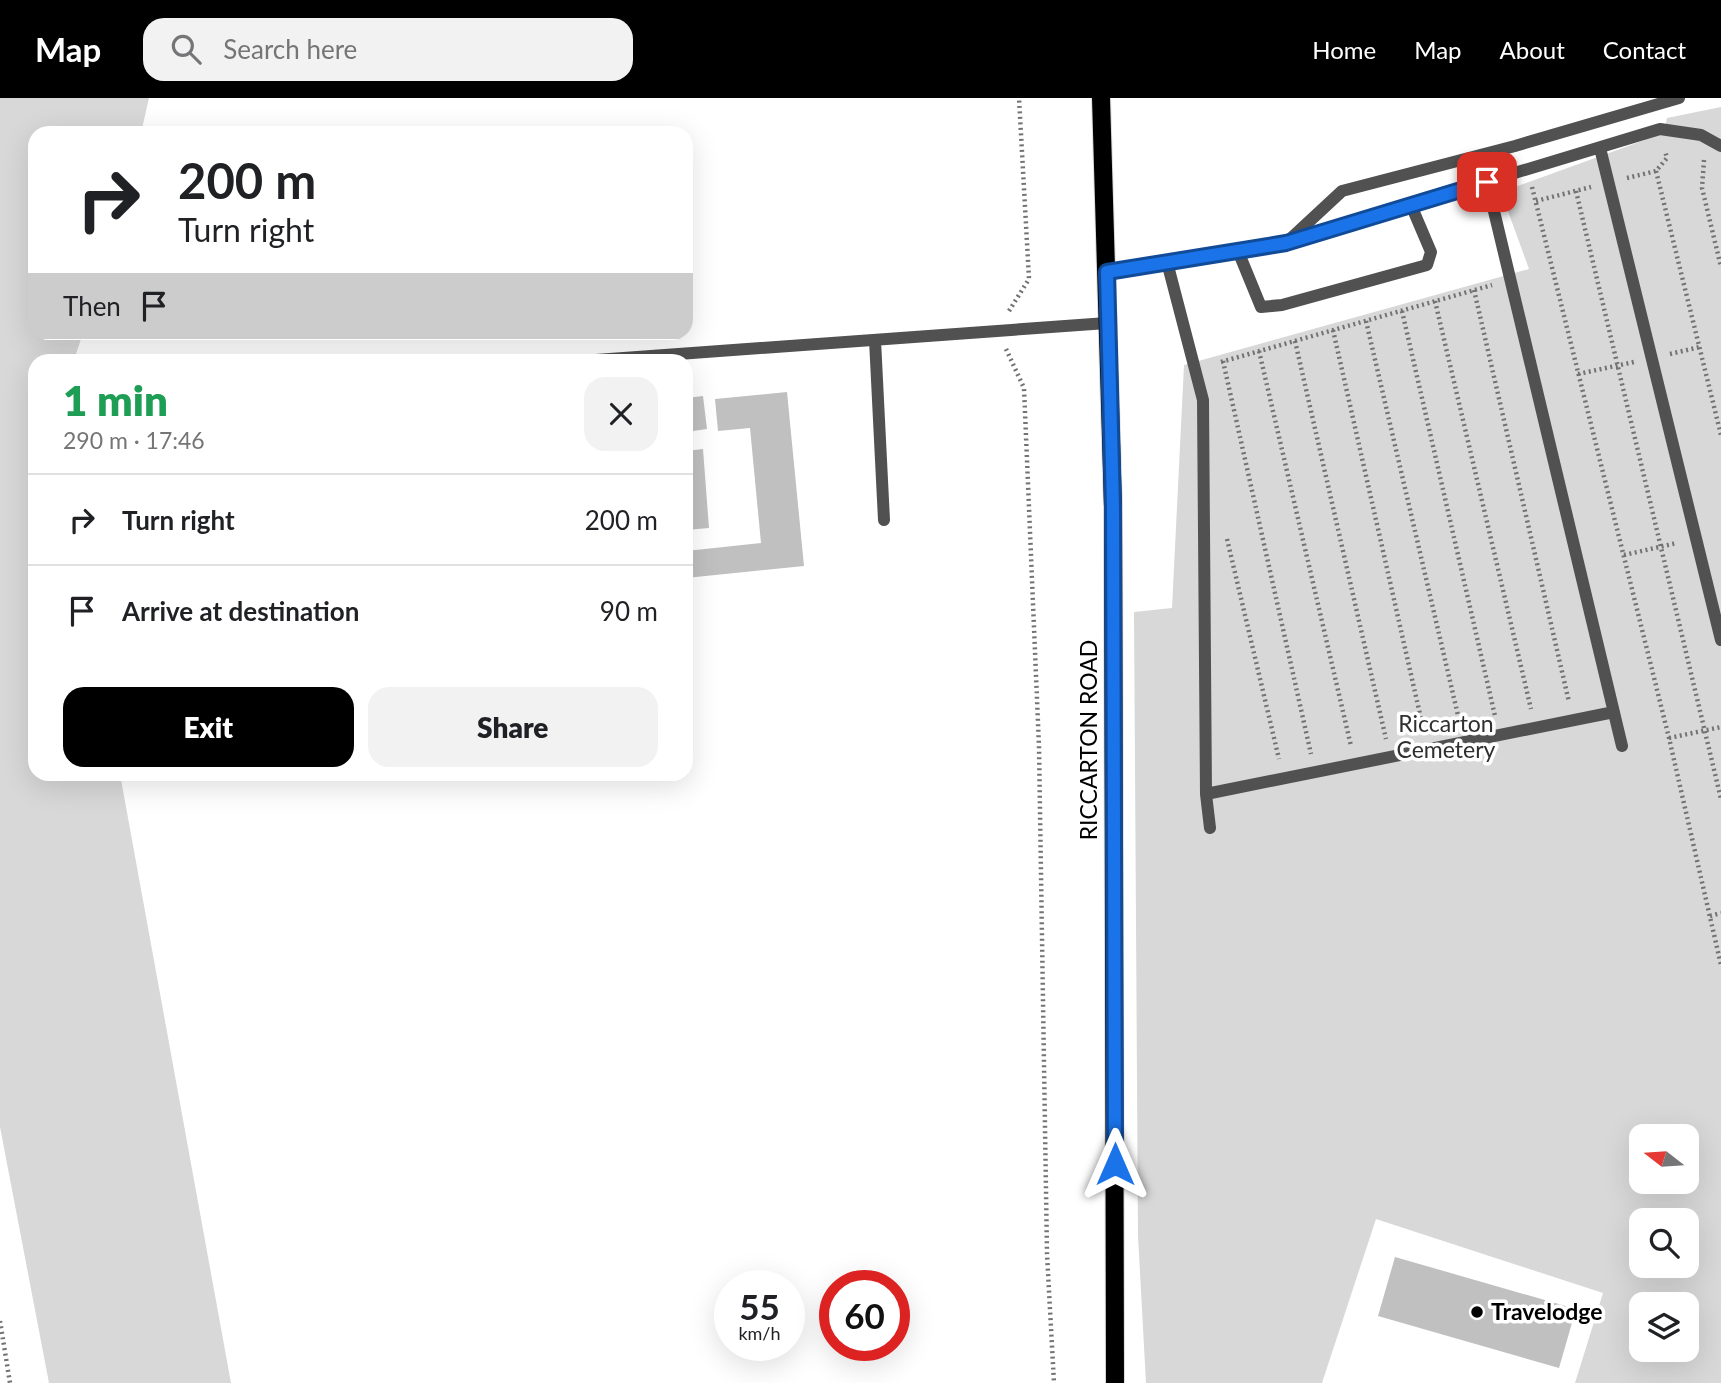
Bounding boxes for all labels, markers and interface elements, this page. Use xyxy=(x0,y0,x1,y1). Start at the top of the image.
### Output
search box xyxy=(143,18,633,81)
text: Map xyxy=(35,29,101,69)
icon: search xyxy=(167,30,205,68)
text: Search here xyxy=(223,33,357,65)
text: Home xyxy=(1312,35,1376,64)
text: Map xyxy=(1414,35,1462,64)
text: About xyxy=(1500,35,1565,64)
text: Contact xyxy=(1603,35,1686,64)
text: 200 m xyxy=(178,151,316,209)
pin xyxy=(1457,152,1517,212)
icon: right xyxy=(63,154,154,245)
icon: arrive xyxy=(1468,163,1506,201)
text: Turn right xyxy=(178,210,314,249)
icon: arrive xyxy=(135,287,173,325)
text: Then xyxy=(63,290,121,322)
text: 1 min xyxy=(63,375,168,425)
button: close xyxy=(584,377,658,451)
text: 290 m · 17:46 xyxy=(63,426,205,454)
icon: right xyxy=(63,501,101,539)
text: Turn right xyxy=(122,504,235,536)
text: 200 m xyxy=(585,504,658,536)
icon: arrive xyxy=(63,592,101,630)
text: Arrive at destination xyxy=(122,595,359,627)
text: 90 m xyxy=(600,595,658,627)
street label: RICCARTON ROAD xyxy=(1074,640,1102,840)
button: Exit xyxy=(63,687,354,767)
button: Share xyxy=(368,687,658,767)
park label: Riccarton Cemetery xyxy=(1397,709,1496,763)
north arrow xyxy=(1629,1124,1699,1194)
map controls xyxy=(1629,1124,1699,1362)
position arrow xyxy=(1078,1127,1152,1201)
button: search xyxy=(1629,1208,1699,1278)
speed limit sign: 60 xyxy=(819,1270,910,1361)
text: 55 xyxy=(739,1285,780,1327)
button: layers xyxy=(1629,1292,1699,1362)
place label: Travelodge xyxy=(1491,1297,1603,1325)
marker: Travelodge xyxy=(1469,1304,1485,1320)
text: km/h xyxy=(738,1322,781,1344)

